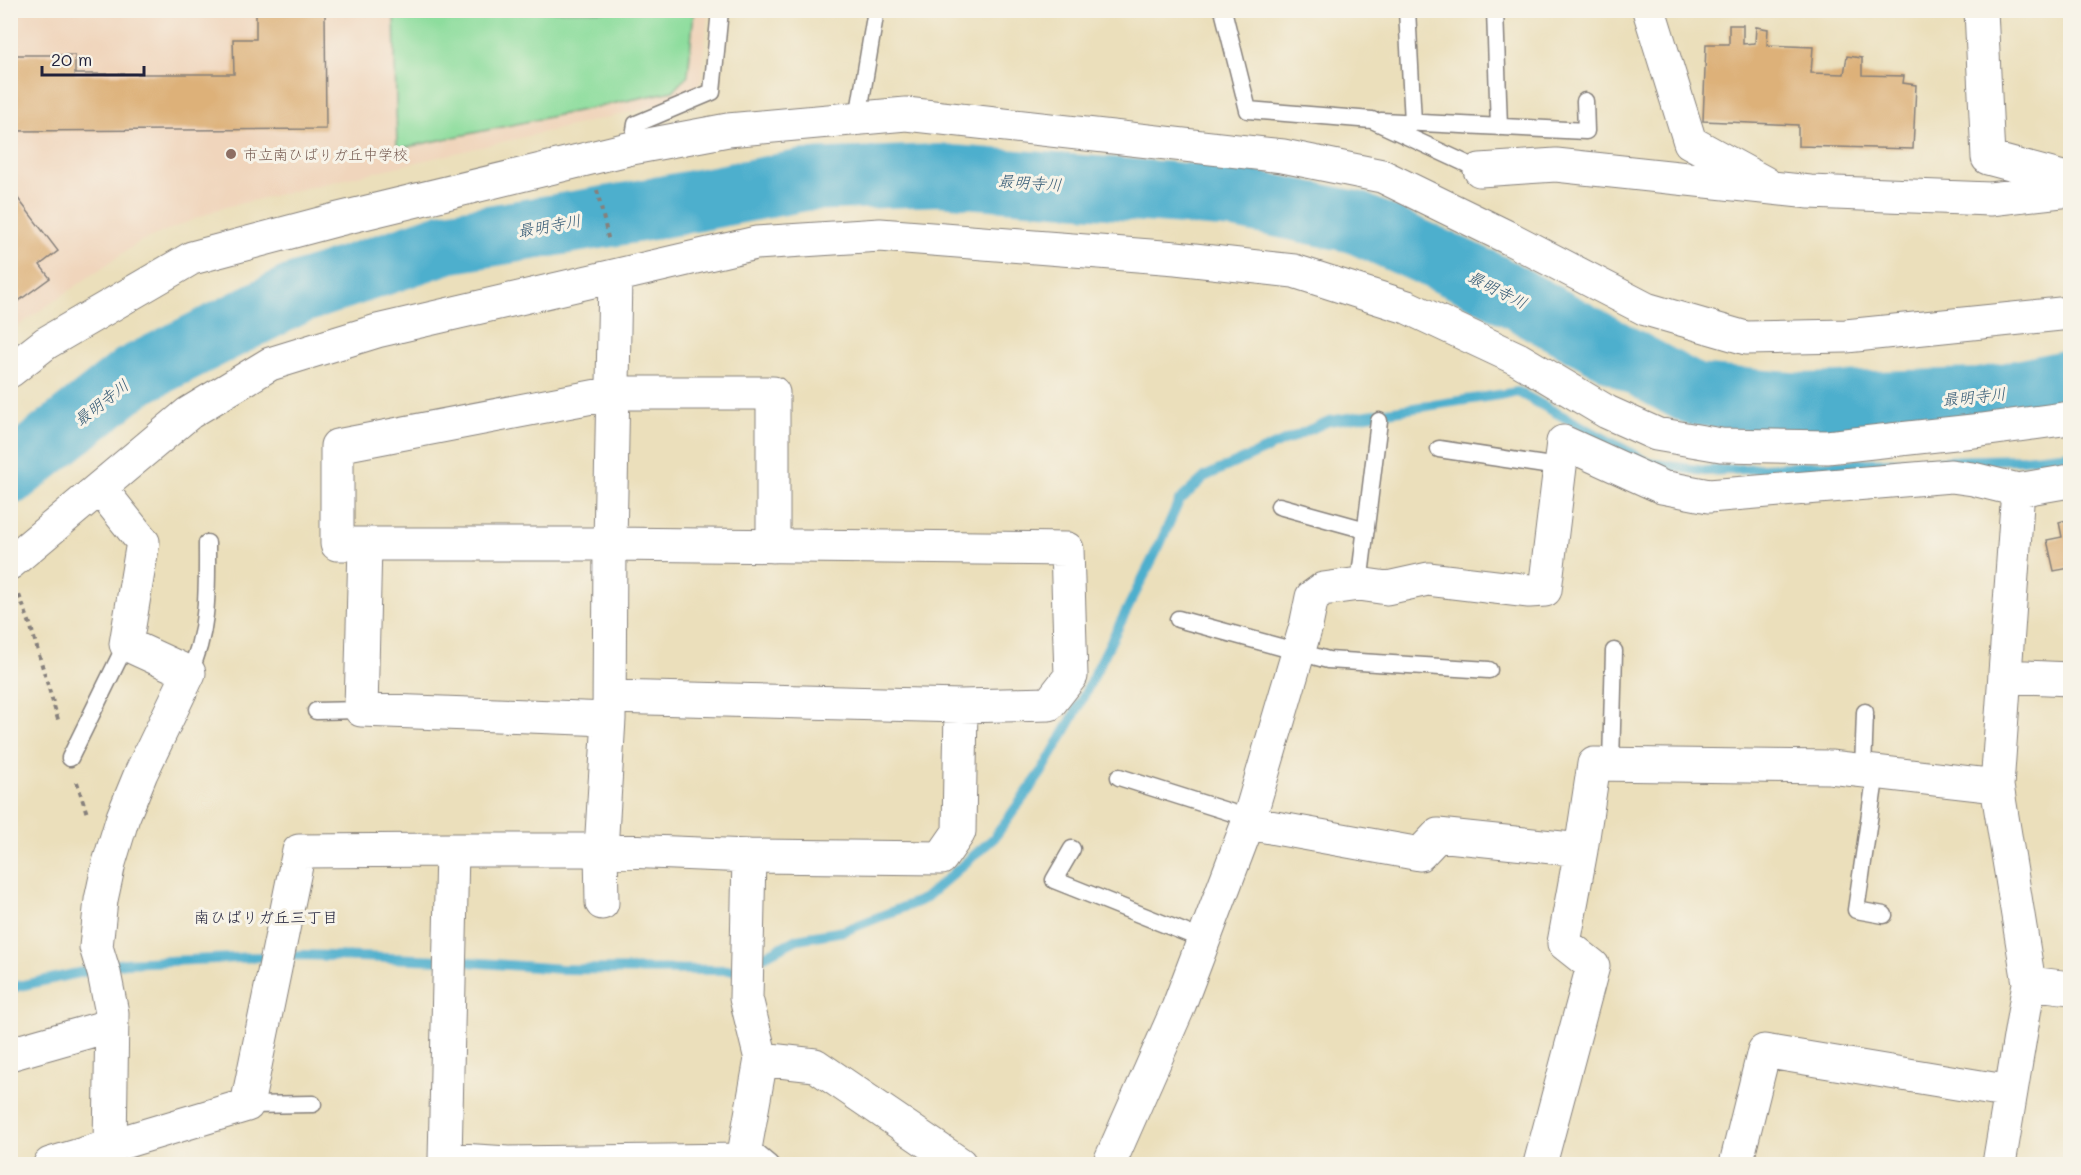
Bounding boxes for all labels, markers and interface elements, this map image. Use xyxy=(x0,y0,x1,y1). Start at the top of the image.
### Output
scale bar xyxy=(42,39,144,77)
text: 20 m xyxy=(51,47,92,71)
place label: 市立南ひばりガ丘中学校 xyxy=(243,144,408,164)
marker: 市立南ひばりガ丘中学校 xyxy=(224,147,238,161)
water label: 最明寺川 xyxy=(997,169,1063,195)
water label: 最明寺川 xyxy=(516,209,582,241)
water label: 最明寺川 xyxy=(1465,265,1531,313)
water label: 最明寺川 xyxy=(69,374,133,430)
water label: 最明寺川 xyxy=(1941,382,2007,410)
district label: 南ひばりガ丘三丁目 xyxy=(194,906,338,927)

